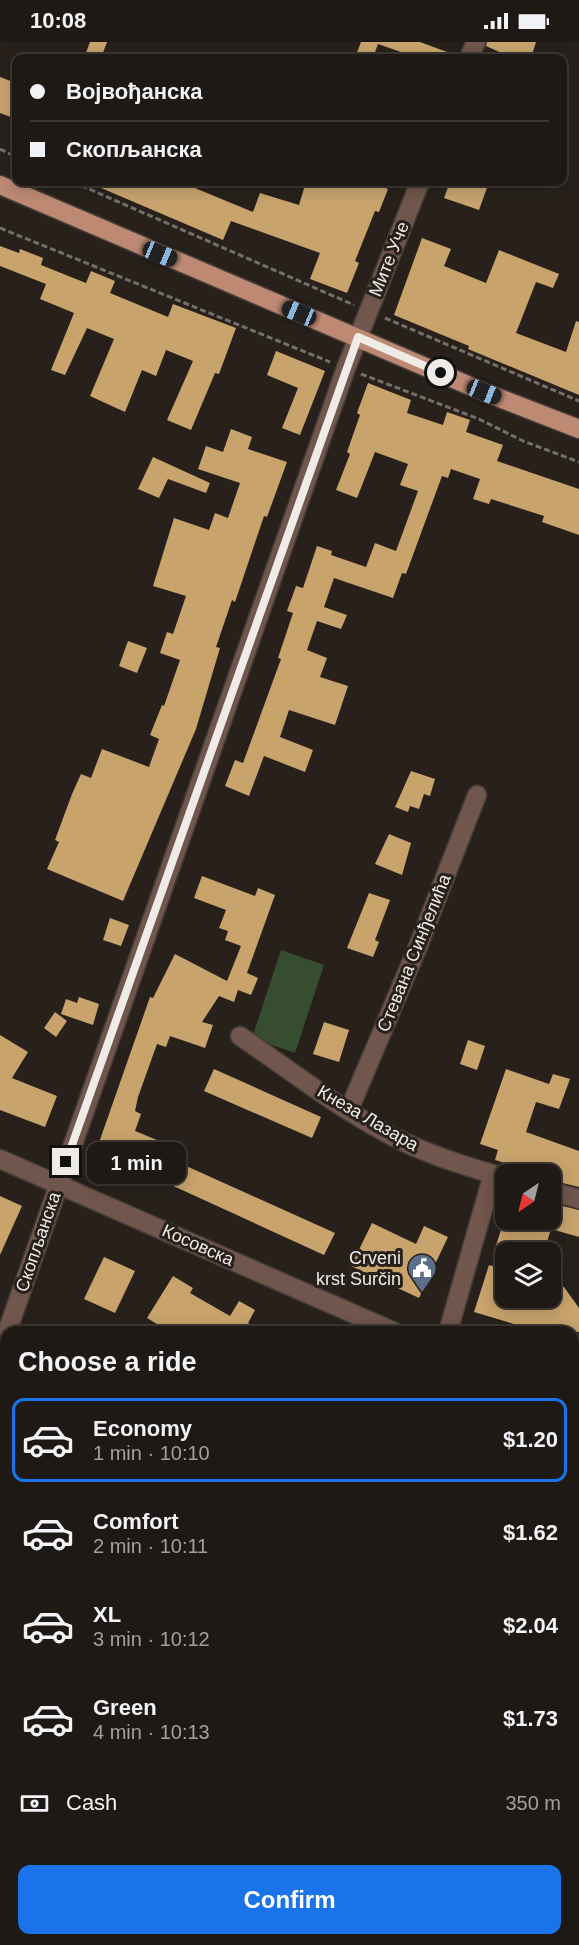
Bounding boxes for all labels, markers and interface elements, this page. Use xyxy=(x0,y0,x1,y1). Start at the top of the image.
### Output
text: 10:08 xyxy=(30,8,86,33)
text: Војвођанска xyxy=(66,79,203,104)
text: Скопљанска xyxy=(66,137,202,162)
street label: Мите Уче xyxy=(365,219,413,299)
car xyxy=(140,239,180,269)
car xyxy=(279,298,319,328)
route start xyxy=(427,359,454,386)
car xyxy=(464,377,504,407)
street label: Стевана Синђелића xyxy=(373,870,455,1035)
street label: Кнеза Лазара xyxy=(314,1081,423,1155)
callout: 1 min xyxy=(87,1141,186,1183)
route end xyxy=(52,1148,79,1175)
text: 1 min xyxy=(110,1152,163,1174)
north arrow xyxy=(495,1164,561,1230)
map controls xyxy=(495,1164,561,1308)
street label: Скопљанска xyxy=(12,1188,65,1295)
street label: Косовска xyxy=(159,1220,238,1270)
button: layers xyxy=(495,1242,561,1308)
place label: Crveni krst Surčin xyxy=(316,1248,401,1289)
public building icon: Crveni krst Surčin xyxy=(406,1252,438,1294)
text: Choose a ride xyxy=(18,1347,197,1377)
icon: car xyxy=(21,1413,75,1467)
text: Economy xyxy=(93,1416,192,1441)
text: $1.20 xyxy=(503,1427,558,1452)
text: 1 min · 10:10 xyxy=(93,1442,210,1464)
icon: car xyxy=(21,1506,75,1560)
text: Comfort xyxy=(93,1509,179,1534)
text: $1.62 xyxy=(503,1520,558,1545)
text: 2 min · 10:11 xyxy=(93,1535,208,1557)
icon: car xyxy=(21,1599,75,1653)
text: XL xyxy=(93,1602,121,1627)
text: $2.04 xyxy=(503,1613,558,1638)
text: 3 min · 10:12 xyxy=(93,1628,210,1650)
icon: car xyxy=(21,1692,75,1746)
text: Green xyxy=(93,1695,157,1720)
text: $1.73 xyxy=(503,1706,558,1731)
text: 4 min · 10:13 xyxy=(93,1721,210,1743)
icon: cash xyxy=(18,1787,51,1820)
text: Cash xyxy=(66,1790,117,1815)
text: 350 m xyxy=(505,1792,561,1814)
button: Confirm xyxy=(18,1865,561,1934)

